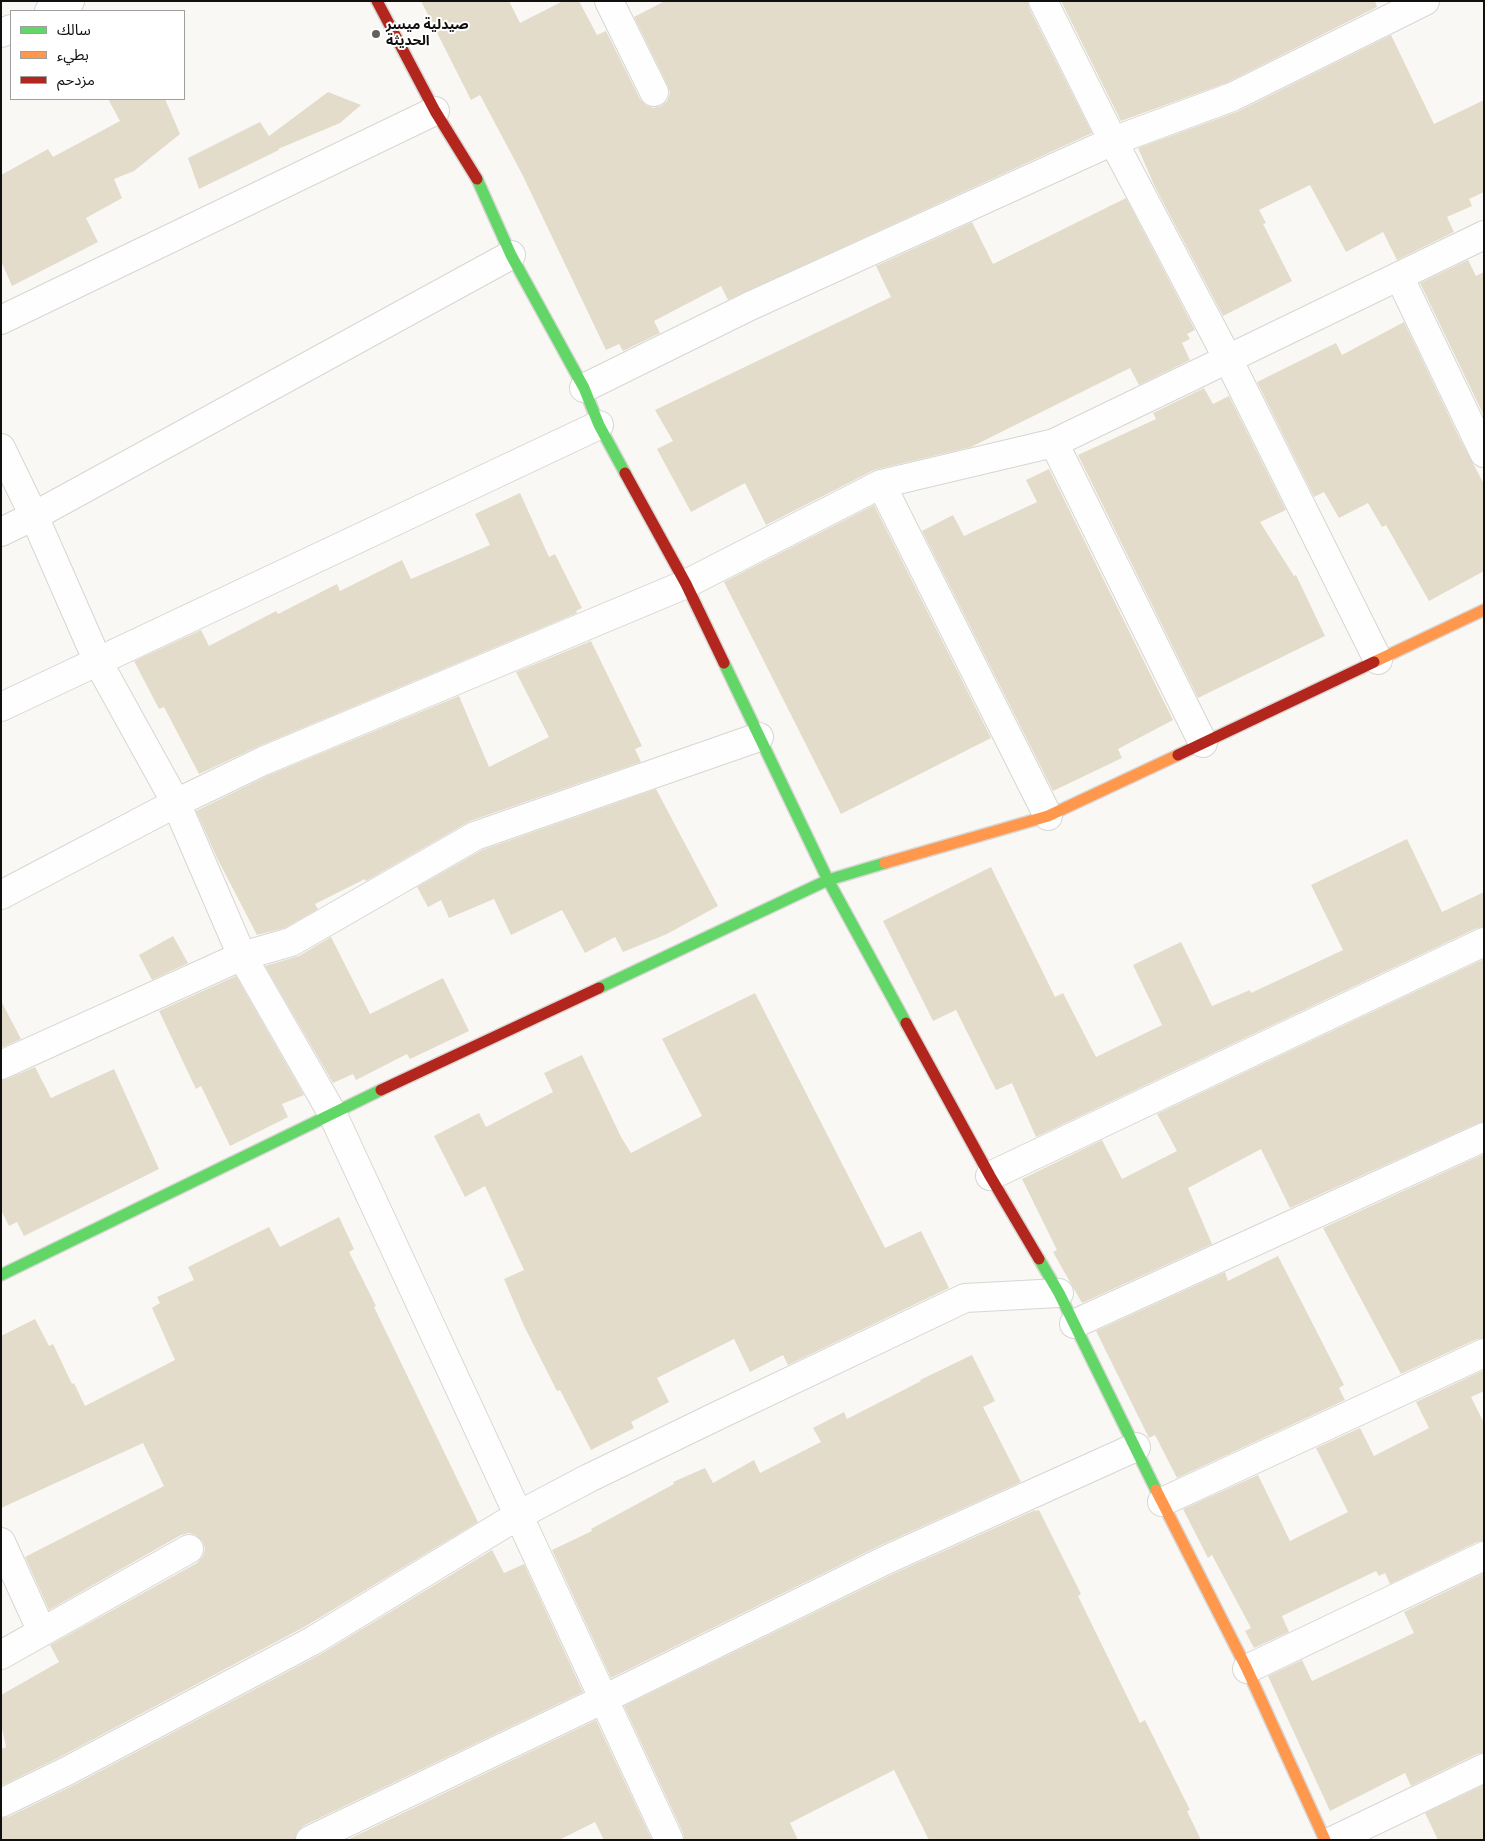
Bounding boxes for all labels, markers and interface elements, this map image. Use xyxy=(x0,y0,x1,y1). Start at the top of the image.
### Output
legend xyxy=(10,10,185,100)
text: سالك xyxy=(57,18,91,41)
place label: صيدلية ميسر الحديثة xyxy=(386,18,469,50)
marker: صيدلية ميسر الحديثة xyxy=(370,28,382,40)
text: بطيء xyxy=(57,43,89,66)
text: مزدحم xyxy=(57,68,95,91)

